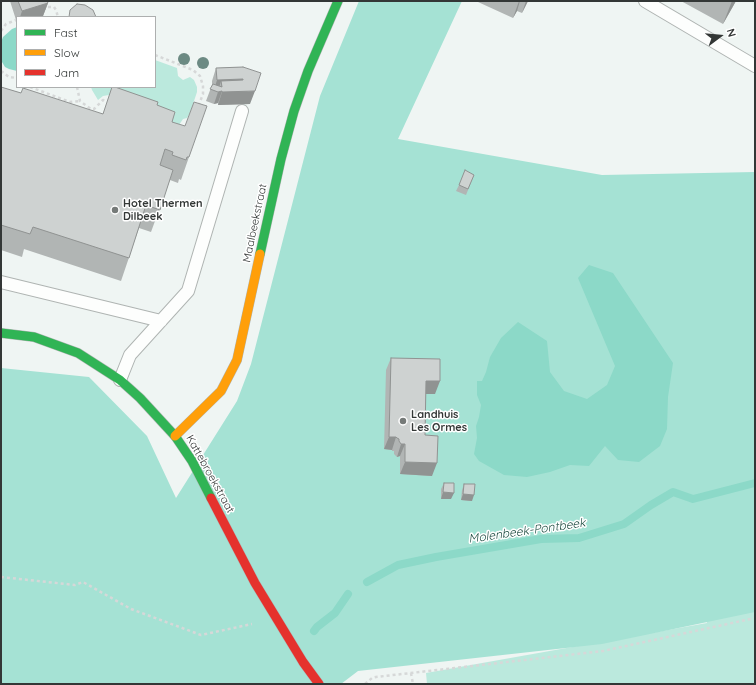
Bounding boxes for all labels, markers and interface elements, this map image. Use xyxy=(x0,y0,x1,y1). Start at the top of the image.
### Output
legend xyxy=(16,16,156,88)
north arrow xyxy=(700,16,740,56)
text: Fast xyxy=(54,25,78,40)
text: N xyxy=(724,27,739,39)
text: Slow xyxy=(54,45,80,60)
text: Jam xyxy=(54,65,79,80)
street label: Maalbeekstraat xyxy=(240,182,270,264)
place label: Hotel Thermen Dilbeek xyxy=(123,197,203,223)
marker: Hotel Thermen Dilbeek xyxy=(110,205,120,215)
place label: Landhuis Les Ormes xyxy=(411,408,467,434)
marker: Landhuis Les Ormes xyxy=(398,416,408,426)
street label: Kattebroekstraat xyxy=(183,433,237,515)
water label: Molenbeek-Pontbeek xyxy=(468,516,586,546)

